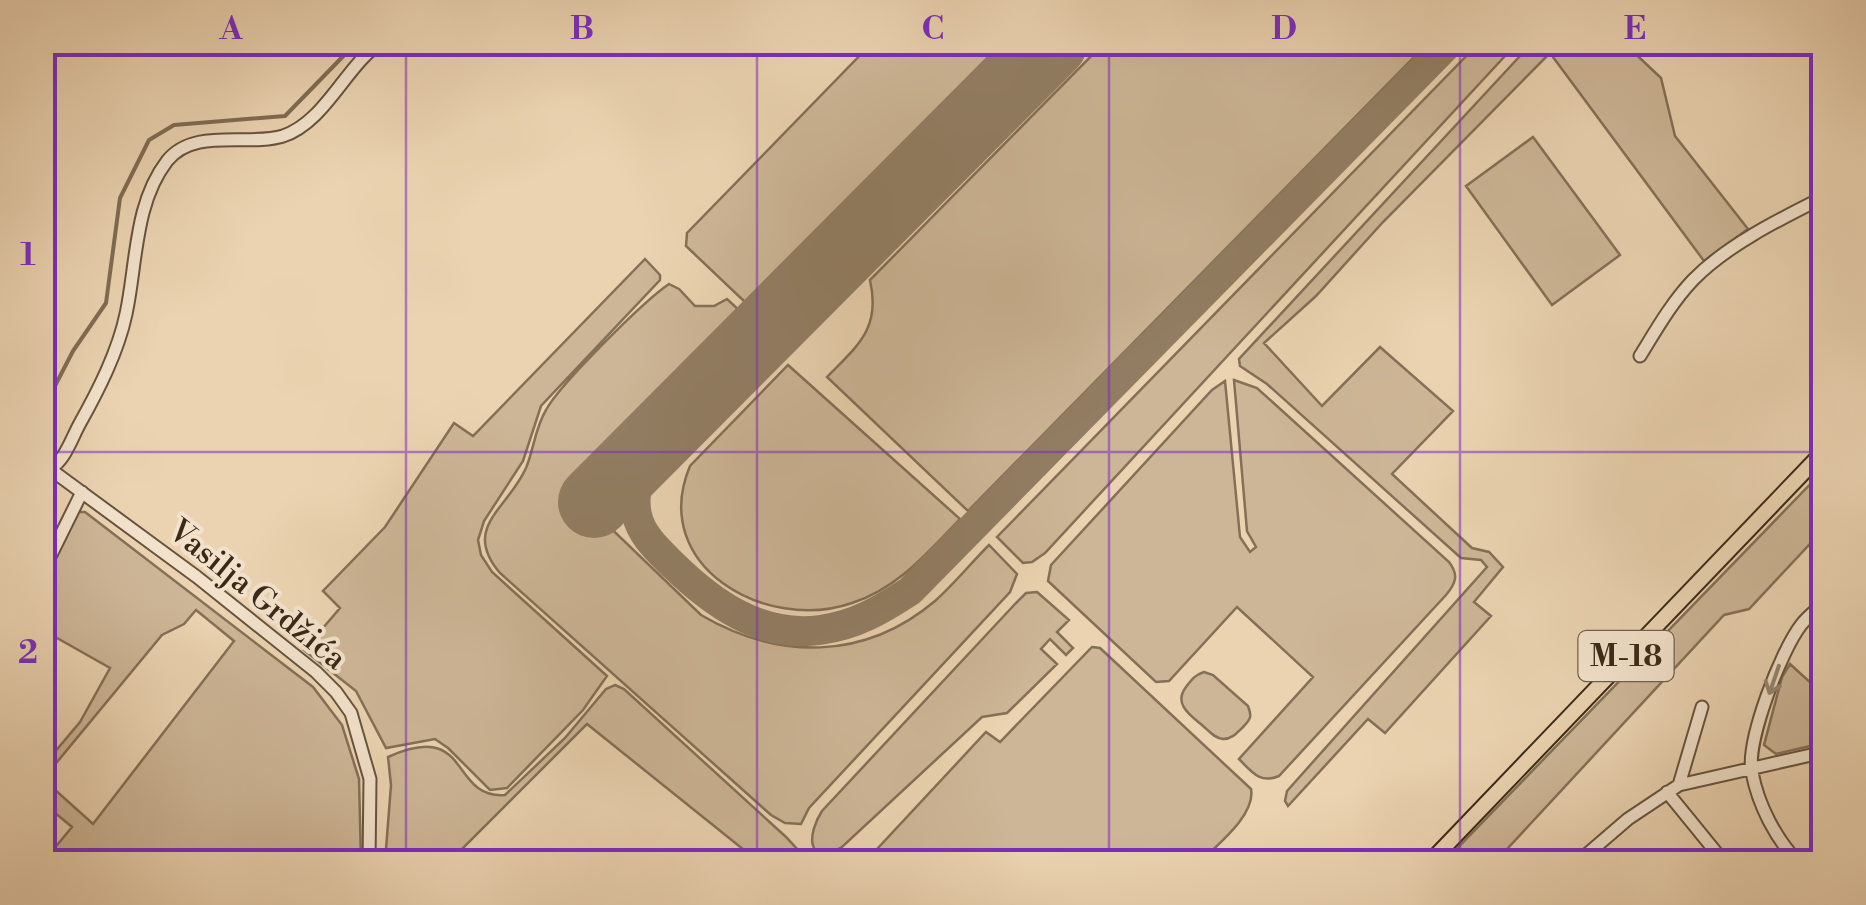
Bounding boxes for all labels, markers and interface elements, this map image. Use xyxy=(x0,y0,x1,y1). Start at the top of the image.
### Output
text: A xyxy=(219,9,244,49)
text: B xyxy=(570,9,594,49)
text: C xyxy=(922,9,944,49)
text: D xyxy=(1271,9,1297,49)
text: E xyxy=(1624,9,1646,49)
text: 1 xyxy=(20,235,36,275)
street label: Vasilja Grdžića xyxy=(160,510,355,679)
road number: M-18 xyxy=(1578,631,1674,681)
text: 2 xyxy=(18,633,38,673)
one-way arrow xyxy=(1763,663,1781,695)

